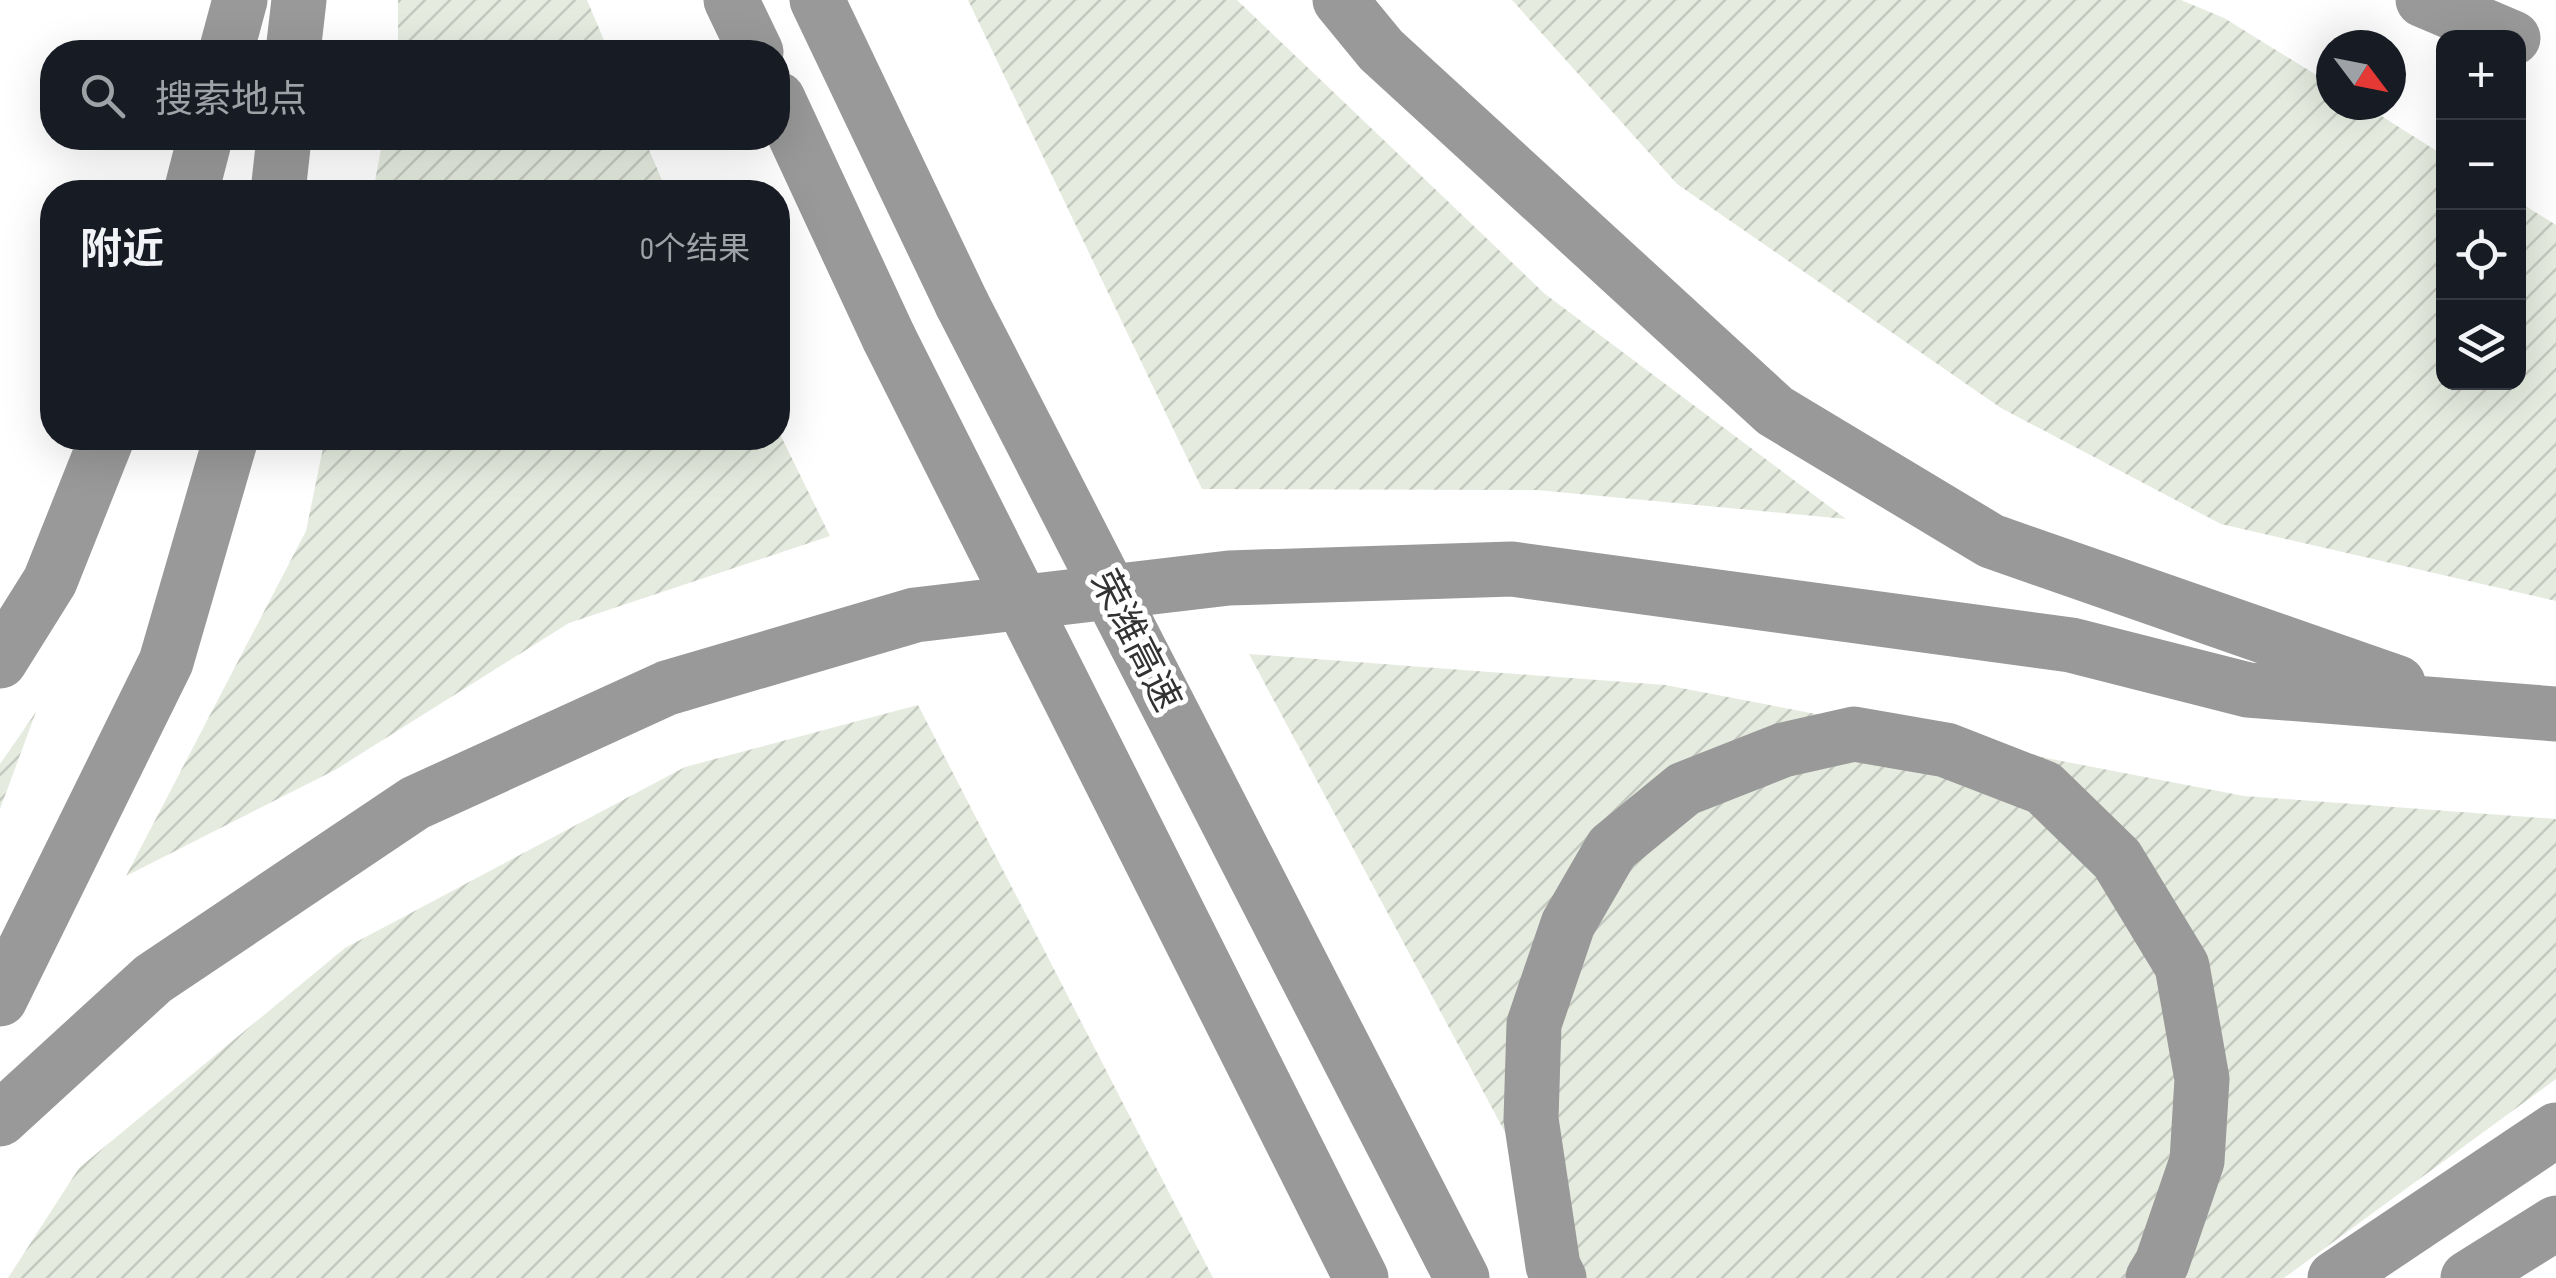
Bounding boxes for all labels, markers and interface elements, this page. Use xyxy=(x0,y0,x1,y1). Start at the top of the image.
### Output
north arrow xyxy=(2316,30,2406,120)
map controls xyxy=(2436,30,2526,390)
button: + xyxy=(2436,30,2526,120)
search box xyxy=(40,40,790,150)
icon: search xyxy=(75,68,130,123)
text: 搜索地点 xyxy=(155,78,307,123)
button: − xyxy=(2436,120,2526,210)
button: locate xyxy=(2436,210,2526,300)
text: 附近 xyxy=(80,225,164,276)
text: 0个结果 xyxy=(640,230,750,269)
button: layers xyxy=(2436,300,2526,390)
street label: 荣潍高速 xyxy=(1080,563,1190,719)

